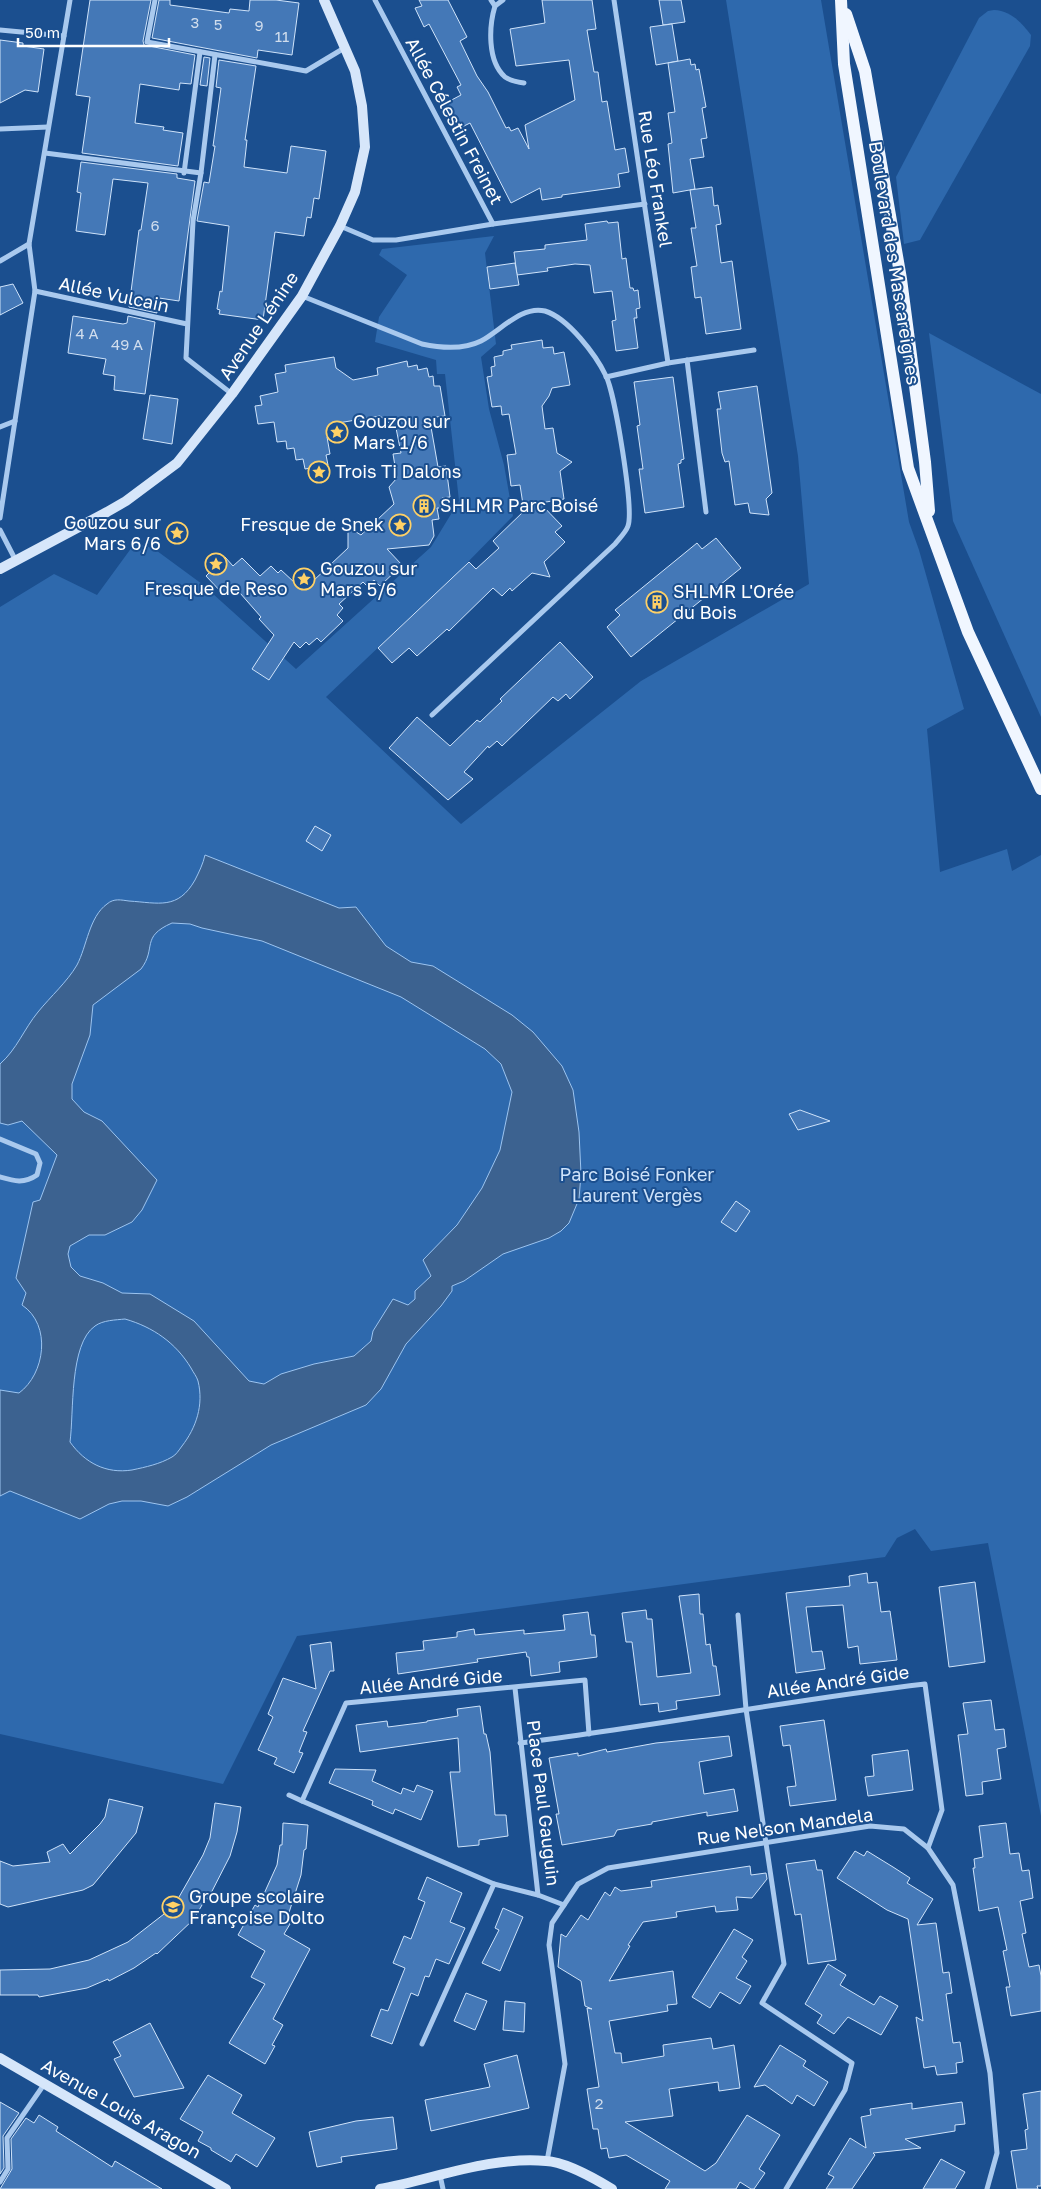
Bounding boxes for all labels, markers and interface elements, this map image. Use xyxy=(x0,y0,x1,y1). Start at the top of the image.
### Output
house number: 3 xyxy=(191,13,199,31)
scale bar xyxy=(18,15,169,47)
house number: 5 xyxy=(214,15,222,33)
house number: 9 xyxy=(254,16,264,34)
text: 50 m xyxy=(25,23,60,41)
house number: 11 xyxy=(275,27,289,45)
street label: Allée Célestin Freinet xyxy=(402,33,508,208)
street label: Rue Léo Frankel xyxy=(634,109,678,249)
street label: Boulevard des Mascareignes xyxy=(865,139,925,386)
house number: 6 xyxy=(150,216,160,234)
street label: Avenue Lénine xyxy=(214,267,303,384)
street label: Allée Vulcain xyxy=(57,272,171,316)
house number: 4 A xyxy=(76,324,98,342)
house number: 49 A xyxy=(111,335,143,353)
place label: Gouzou sur Mars 1/6 xyxy=(353,410,450,453)
place icon: Gouzou sur Mars 1/6 xyxy=(325,420,349,444)
place icon: Trois Ti Dalons xyxy=(307,460,331,484)
place label: Trois Ti Dalons xyxy=(335,460,461,482)
building icon: SHLMR Parc Boisé xyxy=(412,494,436,518)
place label: SHLMR Parc Boisé xyxy=(440,494,598,516)
place label: Gouzou sur Mars 6/6 xyxy=(64,511,161,554)
place label: Fresque de Snek xyxy=(240,513,384,535)
place icon: Fresque de Snek xyxy=(388,513,412,537)
place icon: Gouzou sur Mars 6/6 xyxy=(165,521,189,545)
place icon: Fresque de Reso xyxy=(204,552,228,576)
place label: Gouzou sur Mars 5/6 xyxy=(320,557,417,600)
place icon: Gouzou sur Mars 5/6 xyxy=(292,567,316,591)
place label: Fresque de Reso xyxy=(144,577,288,599)
place label: SHLMR L'Orée du Bois xyxy=(673,580,794,623)
building icon: SHLMR L'Orée du Bois xyxy=(645,590,669,614)
park label: Parc Boisé Fonker Laurent Vergès xyxy=(560,1163,714,1206)
street label: Allée André Gide xyxy=(765,1660,910,1702)
street label: Allée André Gide xyxy=(359,1664,503,1698)
street label: Place Paul Gauguin xyxy=(523,1719,565,1887)
street label: Rue Nelson Mandela xyxy=(695,1803,874,1849)
place label: Groupe scolaire Françoise Dolto xyxy=(189,1885,325,1928)
school or university icon: Groupe scolaire Françoise Dolto xyxy=(161,1895,185,1919)
street label: Avenue Louis Aragon xyxy=(38,2053,205,2163)
house number: 2 xyxy=(595,2094,603,2112)

